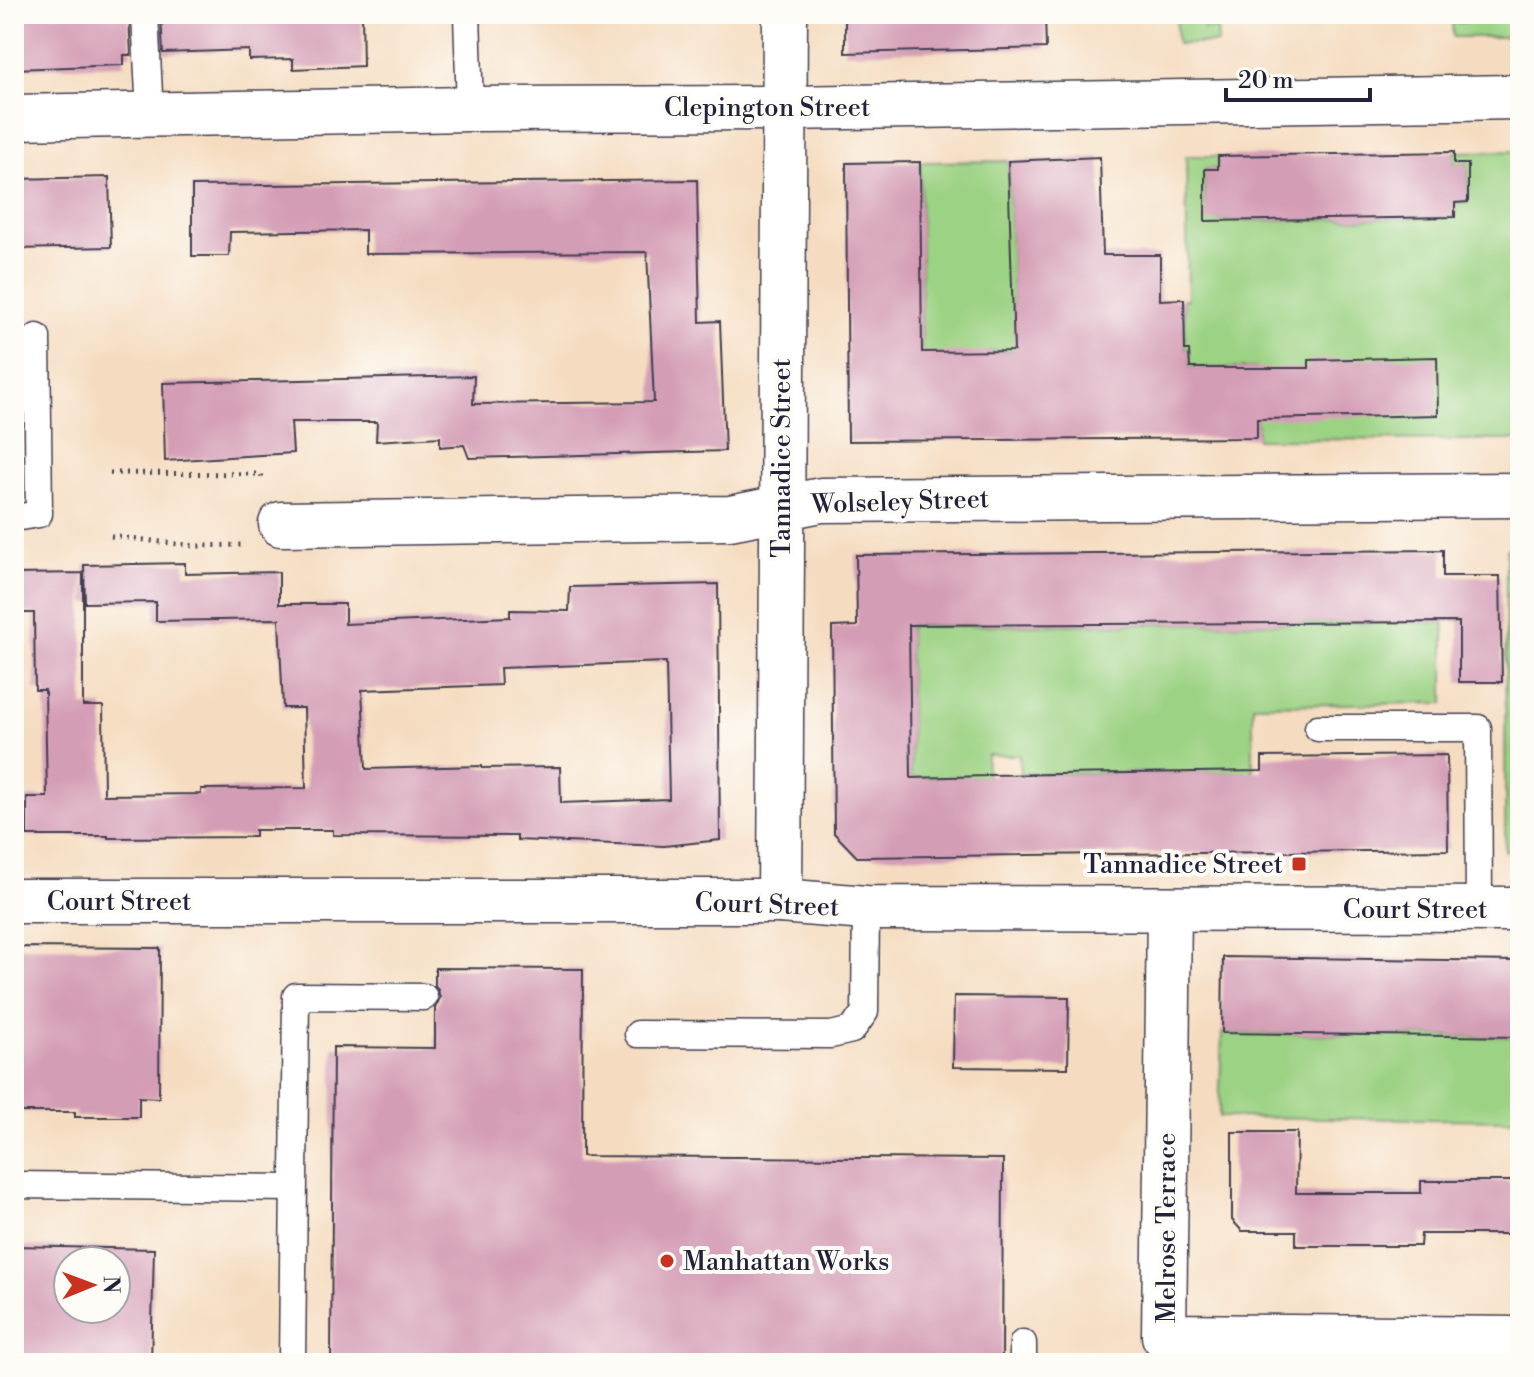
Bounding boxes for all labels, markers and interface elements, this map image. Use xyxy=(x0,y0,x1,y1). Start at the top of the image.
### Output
scale bar xyxy=(1226,52,1370,102)
text: 20 m xyxy=(1238,66,1294,96)
street label: Clepington Street xyxy=(664,92,870,124)
street label: Tannadice Street xyxy=(766,358,798,558)
street label: Wolseley Street xyxy=(810,483,990,521)
place label: Tannadice Street xyxy=(1083,849,1283,881)
marker: Tannadice Street xyxy=(1290,855,1308,873)
street label: Court Street xyxy=(47,886,191,918)
street label: Court Street xyxy=(694,886,840,924)
street label: Court Street xyxy=(1343,894,1487,926)
street label: Melrose Terrace xyxy=(1151,1133,1183,1323)
north arrow xyxy=(52,1245,132,1325)
place label: Manhattan Works xyxy=(683,1246,889,1278)
marker: Manhattan Works xyxy=(658,1252,676,1270)
text: N xyxy=(97,1276,124,1294)

